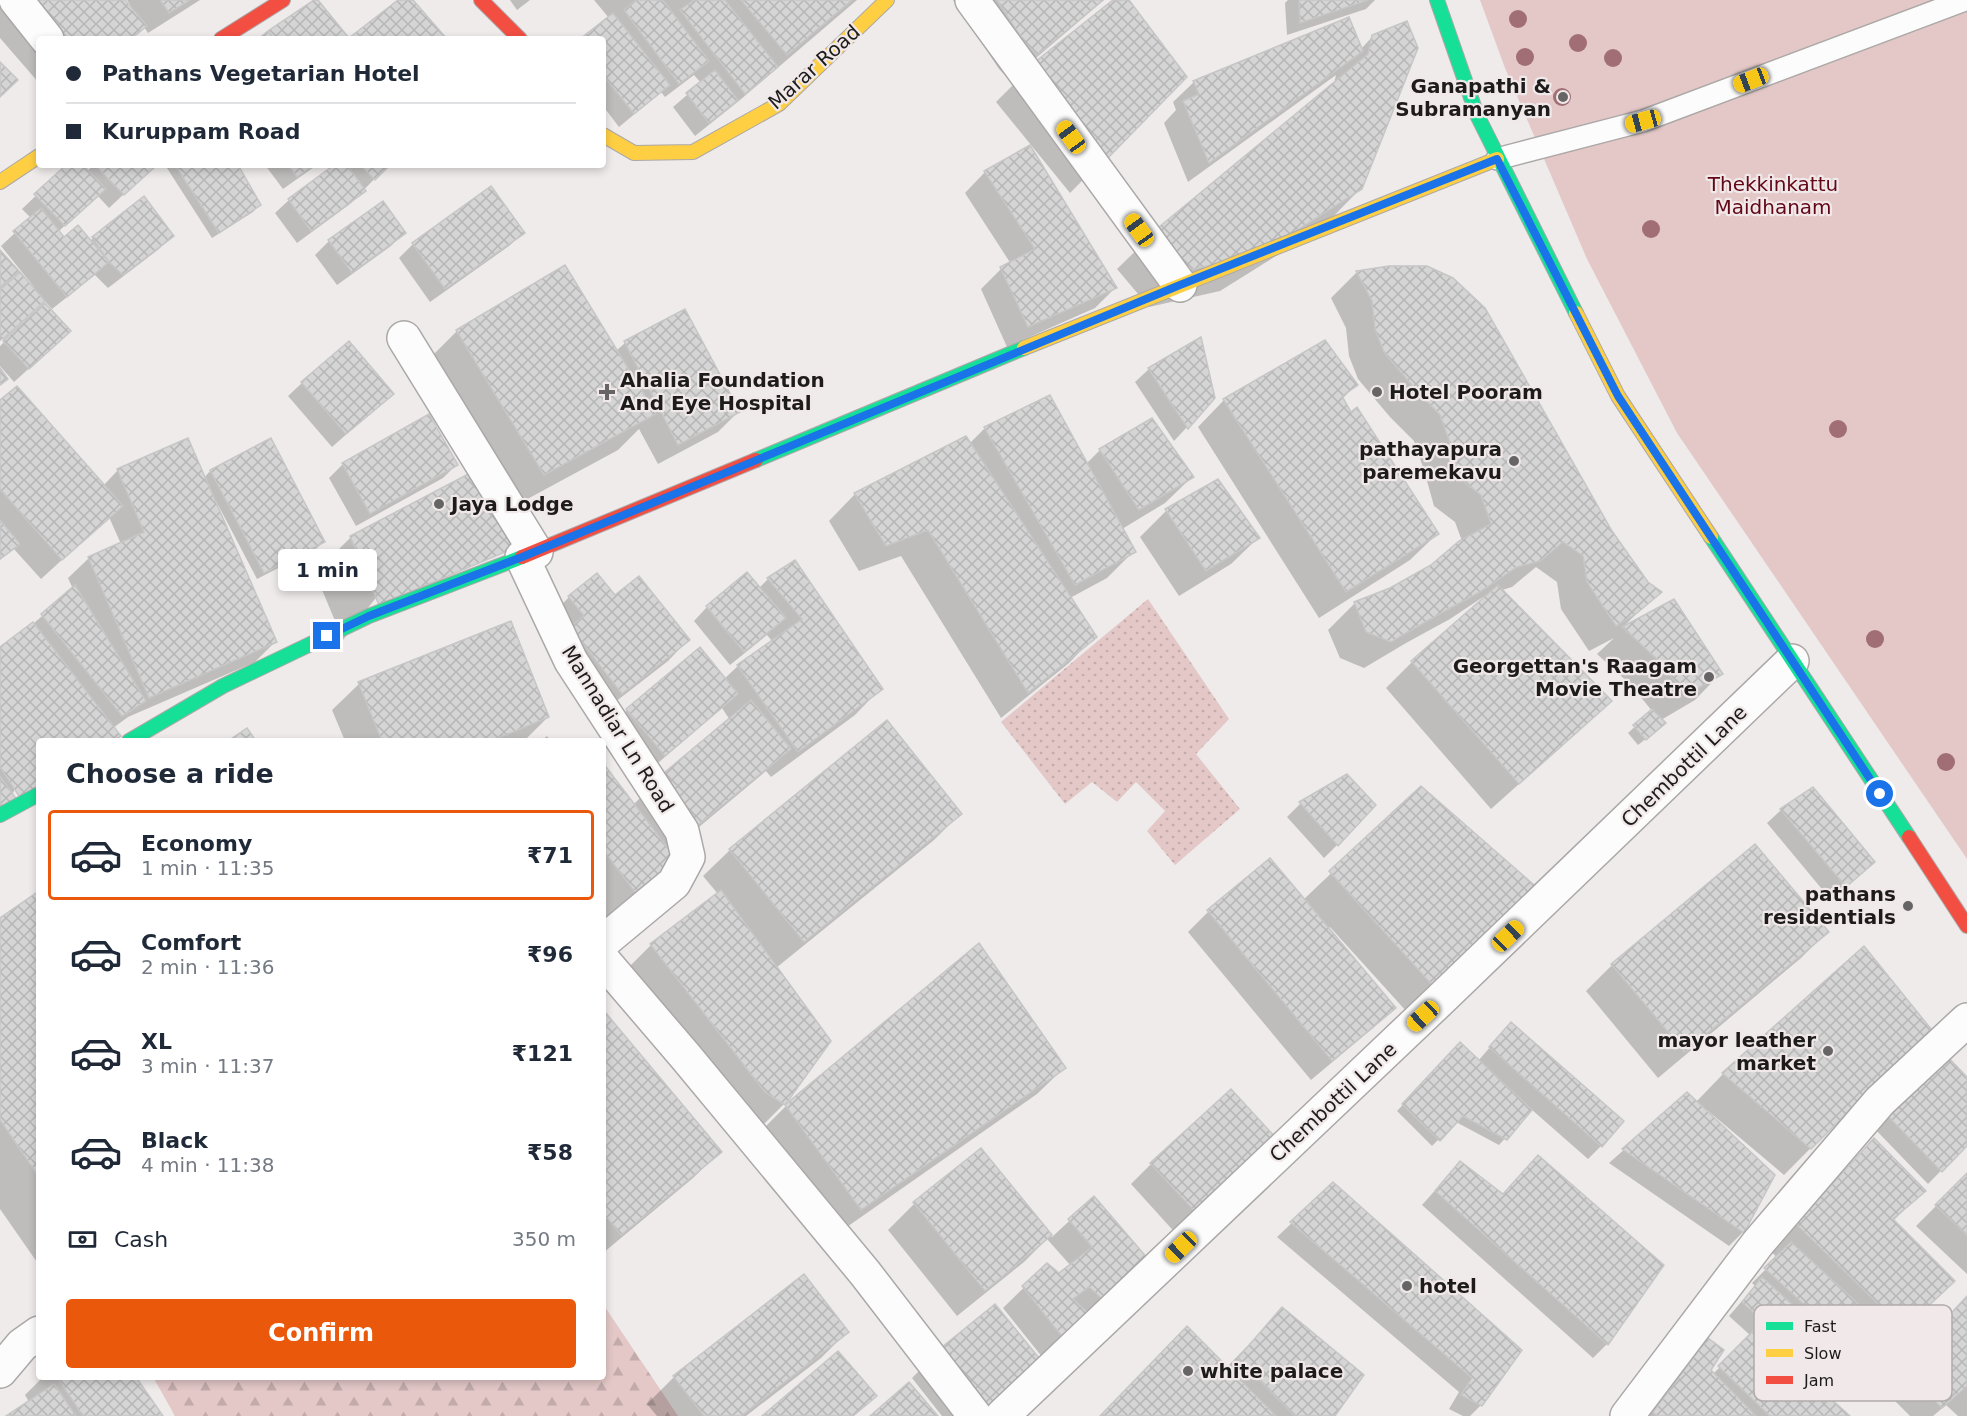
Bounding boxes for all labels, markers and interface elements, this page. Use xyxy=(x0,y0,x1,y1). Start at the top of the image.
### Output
street label: Marar Road xyxy=(763,20,865,114)
text: Pathans Vegetarian Hotel xyxy=(102,61,420,86)
car xyxy=(1731,65,1771,95)
place label: Ganapathi & Subramanyan xyxy=(1395,74,1551,121)
marker: Ganapathi & Subramanyan xyxy=(1556,90,1570,104)
car xyxy=(1623,108,1663,134)
car xyxy=(1053,117,1089,157)
text: Kuruppam Road xyxy=(102,119,300,144)
park label: Thekkinkattu Maidhanam xyxy=(1707,172,1838,219)
car xyxy=(1121,210,1157,250)
place label: Ahalia Foundation And Eye Hospital xyxy=(620,368,825,415)
place label: Hotel Pooram xyxy=(1389,380,1543,404)
marker: Ahalia Foundation And Eye Hospital xyxy=(598,383,616,401)
marker: Hotel Pooram xyxy=(1370,385,1384,399)
place label: pathayapura paremekavu xyxy=(1359,437,1502,484)
marker: pathayapura paremekavu xyxy=(1507,454,1521,468)
place label: Jaya Lodge xyxy=(449,492,574,516)
marker: Jaya Lodge xyxy=(432,497,446,511)
callout: 1 min xyxy=(278,549,376,591)
text: 1 min xyxy=(296,558,359,582)
route end xyxy=(313,622,340,649)
street label: Mannadiar Ln Road xyxy=(557,641,679,817)
place label: Georgettan's Raagam Movie Theatre xyxy=(1453,654,1697,701)
marker: Georgettan's Raagam Movie Theatre xyxy=(1702,670,1716,684)
street label: Chembottil Lane xyxy=(1616,700,1752,832)
text: Choose a ride xyxy=(66,758,274,789)
route start xyxy=(1866,780,1893,807)
icon: car xyxy=(69,828,123,882)
text: Economy xyxy=(141,831,252,856)
text: ₹71 xyxy=(527,843,573,868)
text: 1 min · 11:35 xyxy=(141,856,275,880)
place label: pathans residentials xyxy=(1763,882,1896,929)
marker: pathans residentials xyxy=(1901,899,1915,913)
car xyxy=(1489,917,1527,955)
icon: car xyxy=(69,927,123,981)
text: Comfort xyxy=(141,930,241,955)
text: ₹96 xyxy=(527,942,573,967)
text: 2 min · 11:36 xyxy=(141,955,275,979)
car xyxy=(1404,997,1442,1035)
icon: car xyxy=(69,1026,123,1080)
place label: mayor leather market xyxy=(1658,1028,1816,1075)
text: XL xyxy=(141,1029,172,1054)
street label: Chembottil Lane xyxy=(1265,1037,1401,1167)
text: ₹121 xyxy=(512,1041,573,1066)
marker: mayor leather market xyxy=(1821,1044,1835,1058)
text: 3 min · 11:37 xyxy=(141,1054,275,1078)
icon: car xyxy=(69,1125,123,1179)
text: Black xyxy=(141,1128,208,1153)
text: ₹58 xyxy=(527,1140,573,1165)
text: 4 min · 11:38 xyxy=(141,1153,275,1177)
icon: cash xyxy=(66,1223,99,1256)
text: Cash xyxy=(114,1227,168,1252)
text: 350 m xyxy=(512,1227,576,1251)
car xyxy=(1162,1228,1200,1266)
place label: hotel xyxy=(1419,1274,1477,1298)
marker: hotel xyxy=(1400,1279,1414,1293)
button: Confirm xyxy=(66,1299,576,1368)
legend xyxy=(1754,1305,1952,1401)
text: Fast xyxy=(1804,1317,1836,1336)
text: Slow xyxy=(1804,1344,1841,1363)
place label: white palace xyxy=(1200,1359,1343,1383)
marker: white palace xyxy=(1181,1364,1195,1378)
text: Jam xyxy=(1803,1371,1834,1390)

